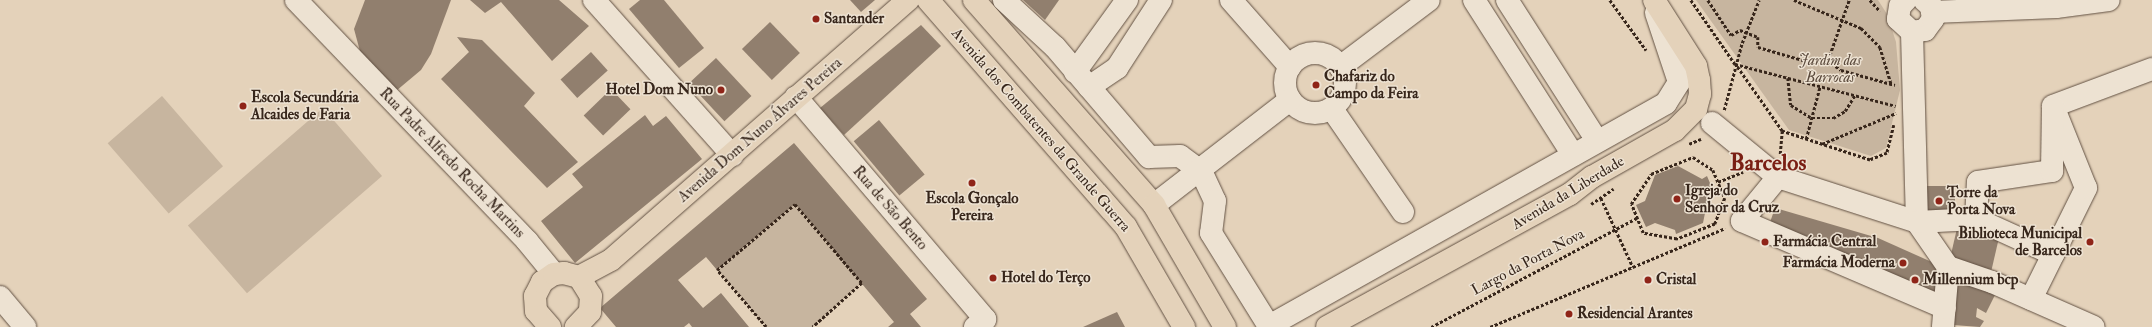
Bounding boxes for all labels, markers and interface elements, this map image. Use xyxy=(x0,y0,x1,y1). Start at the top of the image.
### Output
place label: Santander xyxy=(824,10,884,28)
marker: Santander xyxy=(811,14,821,24)
street label: Avenida dos Combatentes da Grande Guerra xyxy=(948,24,1134,236)
park label: Jardim das Barrocas xyxy=(1799,51,1861,86)
street label: Avenida Dom Nuno Álvares Pereira xyxy=(674,54,846,206)
place label: Chafariz do Campo da Feira xyxy=(1324,67,1418,102)
marker: Chafariz do Campo da Feira xyxy=(1311,80,1321,90)
place label: Hotel Dom Nuno xyxy=(606,81,713,99)
street label: Rua Padre Alfredo Rocha Martins xyxy=(376,84,528,242)
marker: Hotel Dom Nuno xyxy=(716,85,726,95)
place label: Escola Secundária Alcaides de Faria xyxy=(251,88,359,123)
marker: Escola Secundária Alcaides de Faria xyxy=(238,101,248,111)
district label: Barcelos xyxy=(1730,149,1806,177)
street label: Avenida da Liberdade xyxy=(1509,152,1627,234)
street label: Rua de São Bento xyxy=(849,162,931,254)
marker: Escola Gonçalo Pereira xyxy=(967,178,977,188)
place label: Igreja do Senhor da Cruz xyxy=(1685,181,1779,216)
place label: Torre da Porta Nova xyxy=(1947,183,2015,218)
place label: Escola Gonçalo Pereira xyxy=(926,189,1018,224)
marker: Igreja do Senhor da Cruz xyxy=(1672,194,1682,204)
marker: Torre da Porta Nova xyxy=(1934,196,1944,206)
place label: Biblioteca Municipal de Barcelos xyxy=(1958,224,2082,259)
street label: Largo da Porta Nova xyxy=(1469,225,1587,299)
place label: Farmácia Central xyxy=(1773,233,1876,251)
marker: Farmácia Central xyxy=(1760,237,1770,247)
marker: Biblioteca Municipal de Barcelos xyxy=(2085,237,2095,247)
place label: Farmácia Moderna xyxy=(1782,254,1895,272)
marker: Farmácia Moderna xyxy=(1898,258,1908,268)
place label: Hotel do Terço xyxy=(1001,269,1090,287)
place label: Cristal xyxy=(1656,271,1696,289)
place label: Millennium bcp xyxy=(1923,271,2018,289)
marker: Hotel do Terço xyxy=(988,273,998,283)
marker: Cristal xyxy=(1643,275,1653,285)
marker: Millennium bcp xyxy=(1910,275,1920,285)
place label: Residencial Arantes xyxy=(1577,305,1693,323)
marker: Residencial Arantes xyxy=(1564,309,1574,319)

